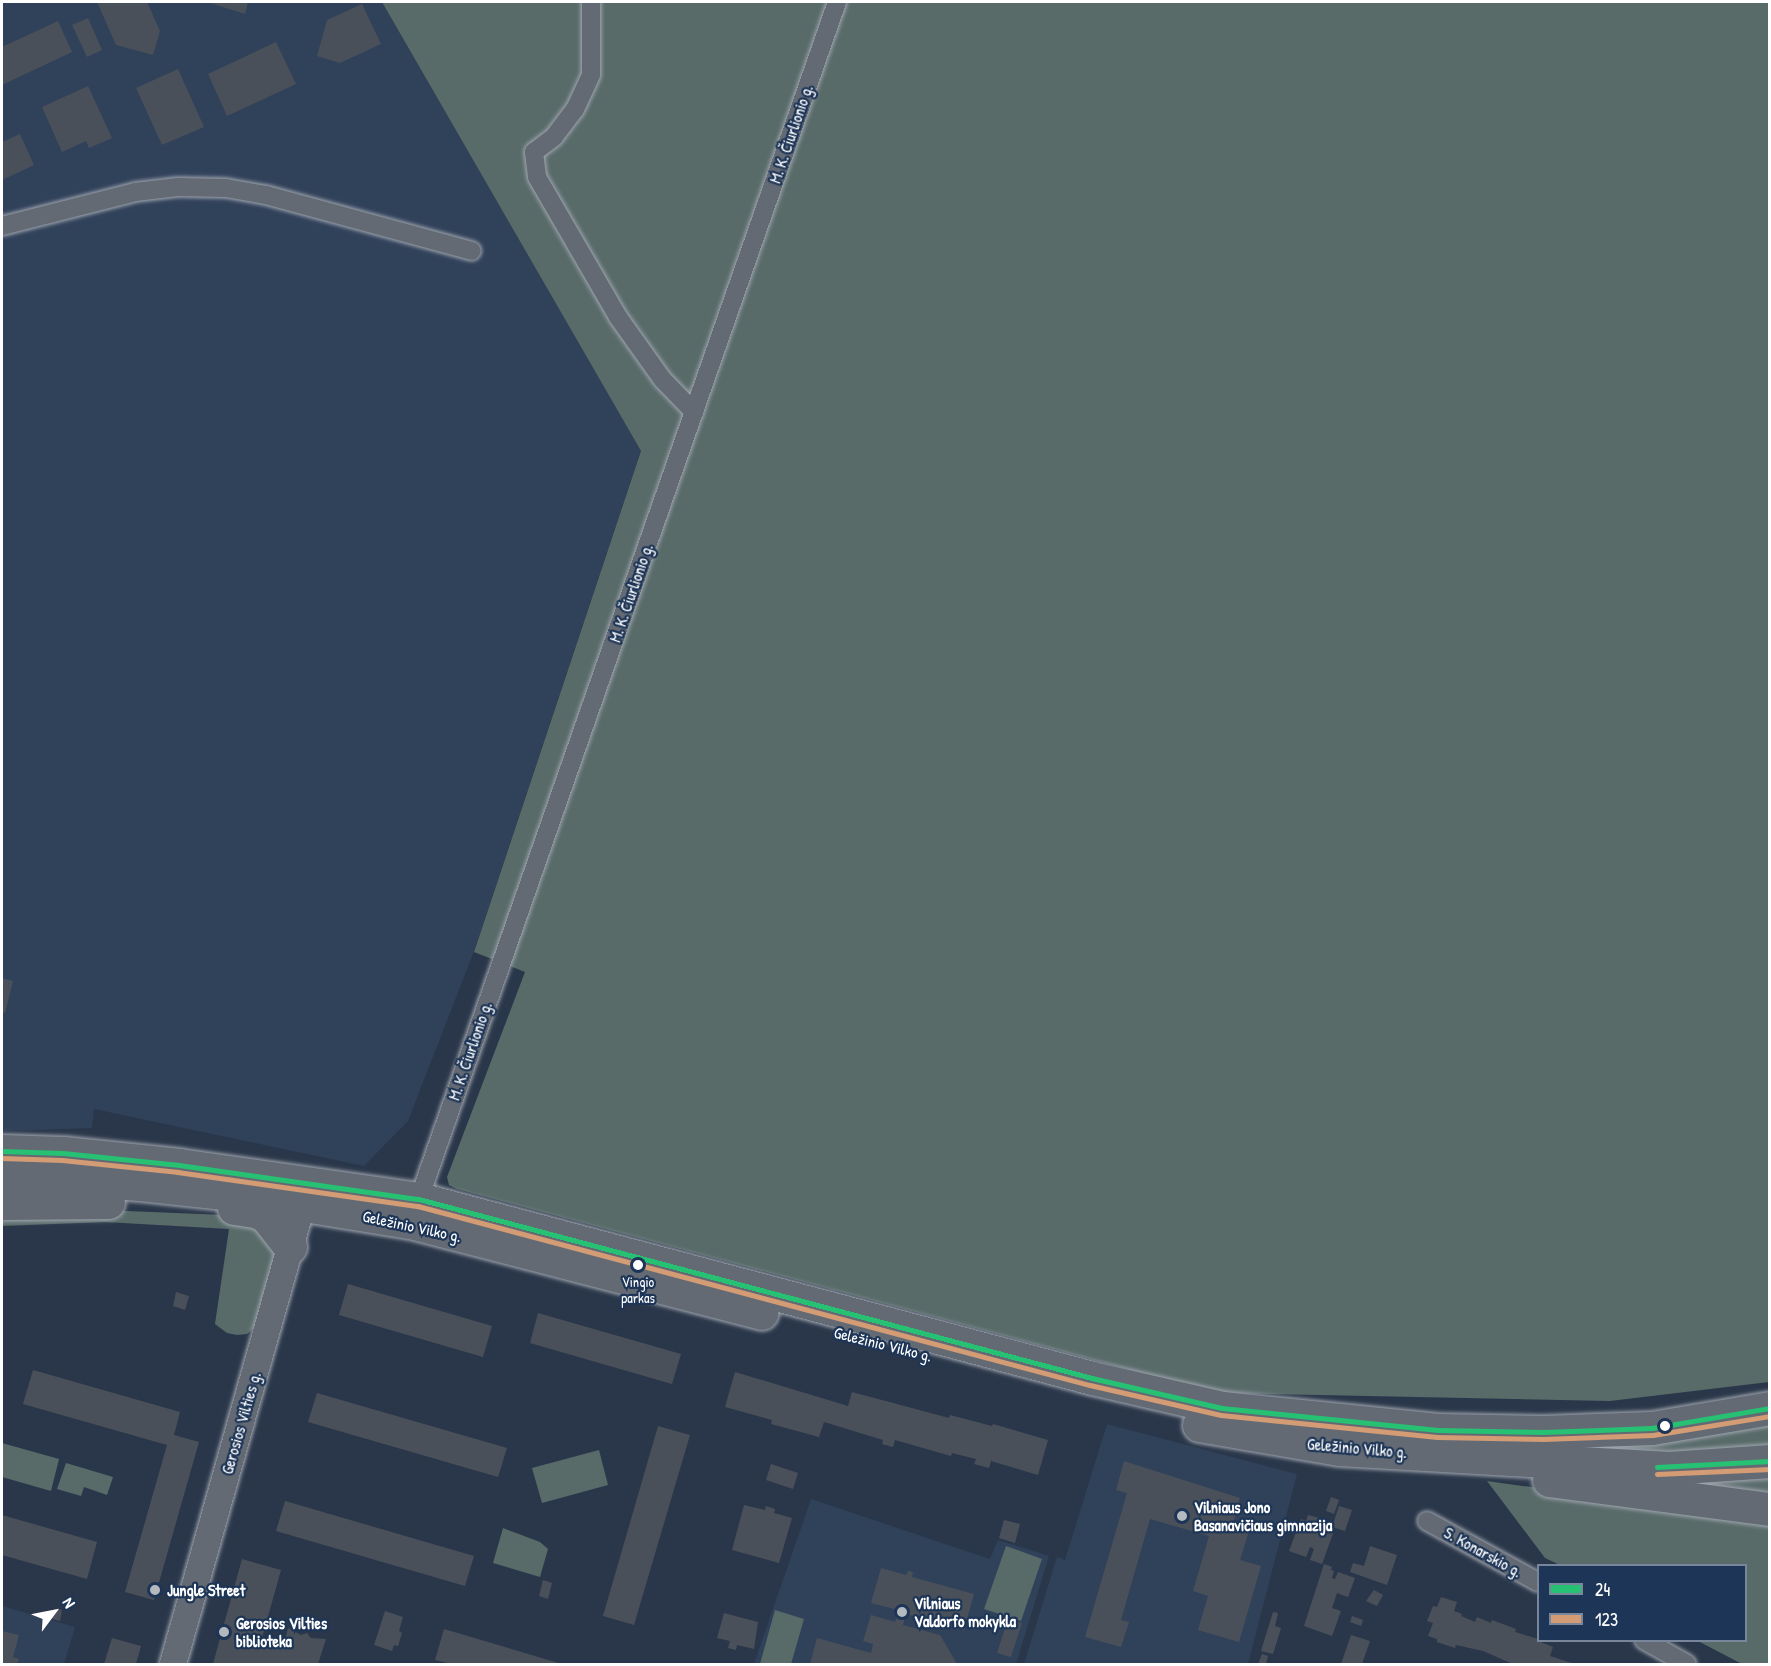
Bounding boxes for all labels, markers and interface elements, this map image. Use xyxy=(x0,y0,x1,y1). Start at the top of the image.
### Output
street label: M. K. Čiurlionio g. xyxy=(765,82,817,186)
street label: M. K. Čiurlionio g. xyxy=(605,541,657,645)
street label: M. K. Čiurlionio g. xyxy=(444,999,496,1103)
street label: Geležinio Vilko g. xyxy=(361,1206,463,1246)
marker: Vingio parkas xyxy=(632,1259,644,1271)
place label: Vingio parkas xyxy=(621,1274,655,1306)
street label: Geležinio Vilko g. xyxy=(832,1323,934,1365)
street label: Gerosios Vilties g. xyxy=(217,1370,265,1476)
unlabelled marker xyxy=(1659,1420,1671,1432)
street label: Geležinio Vilko g. xyxy=(1306,1434,1408,1462)
place label: Vilniaus Jono Basanavičiaus gimnazija xyxy=(1194,1497,1332,1535)
marker: Vilniaus Jono Basanavičiaus gimnazija xyxy=(1175,1509,1189,1523)
street label: S. Konarskio g. xyxy=(1441,1523,1525,1581)
legend xyxy=(1537,1564,1747,1642)
text: 24 xyxy=(1595,1577,1610,1602)
place label: Jungle Street xyxy=(167,1580,245,1600)
north arrow xyxy=(24,1582,84,1642)
marker: Jungle Street xyxy=(148,1583,162,1597)
text: N xyxy=(58,1593,81,1612)
place label: Vilniaus Valdorfo mokykla xyxy=(914,1593,1016,1631)
marker: Vilniaus Valdorfo mokykla xyxy=(895,1605,909,1619)
text: 123 xyxy=(1595,1607,1618,1632)
place label: Gerosios Vilties biblioteka xyxy=(236,1613,327,1651)
marker: Gerosios Vilties biblioteka xyxy=(217,1625,231,1639)

